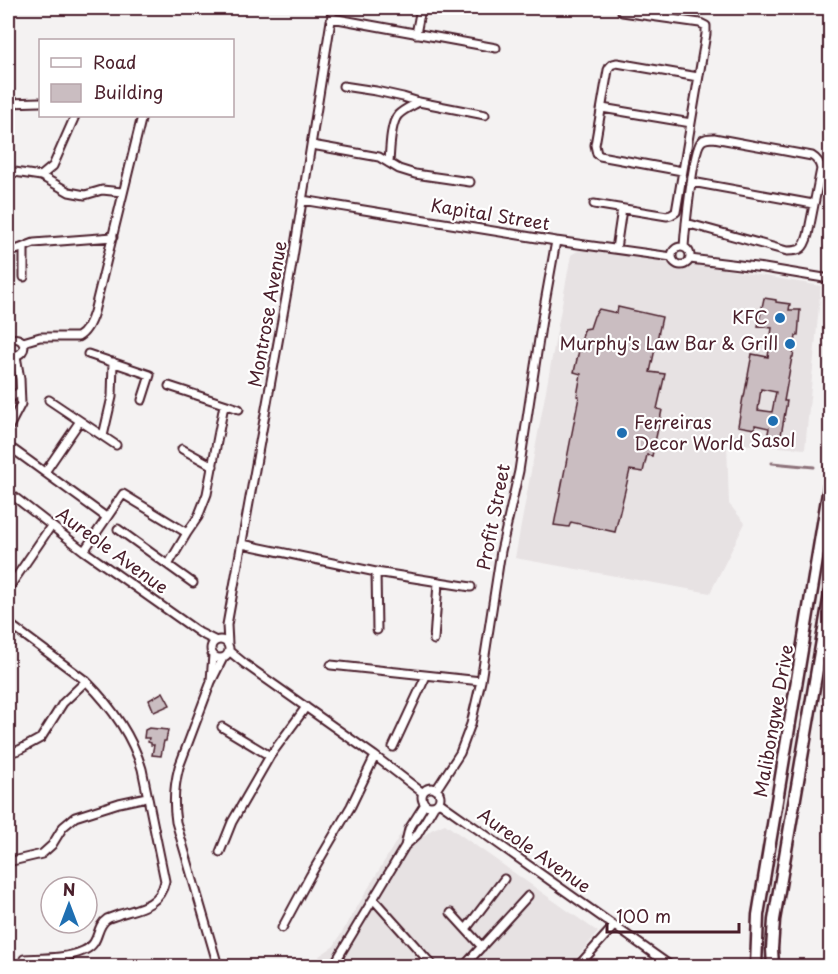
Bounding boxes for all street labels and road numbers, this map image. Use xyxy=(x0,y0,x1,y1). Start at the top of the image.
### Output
street label: Kapital Street xyxy=(429,191,552,236)
street label: Montrose Avenue xyxy=(240,238,293,389)
street label: Profit Street xyxy=(469,461,516,572)
street label: Aureole Avenue xyxy=(51,500,175,600)
street label: Malibongwe Drive xyxy=(746,642,799,799)
street label: Aureole Avenue xyxy=(473,801,597,899)

